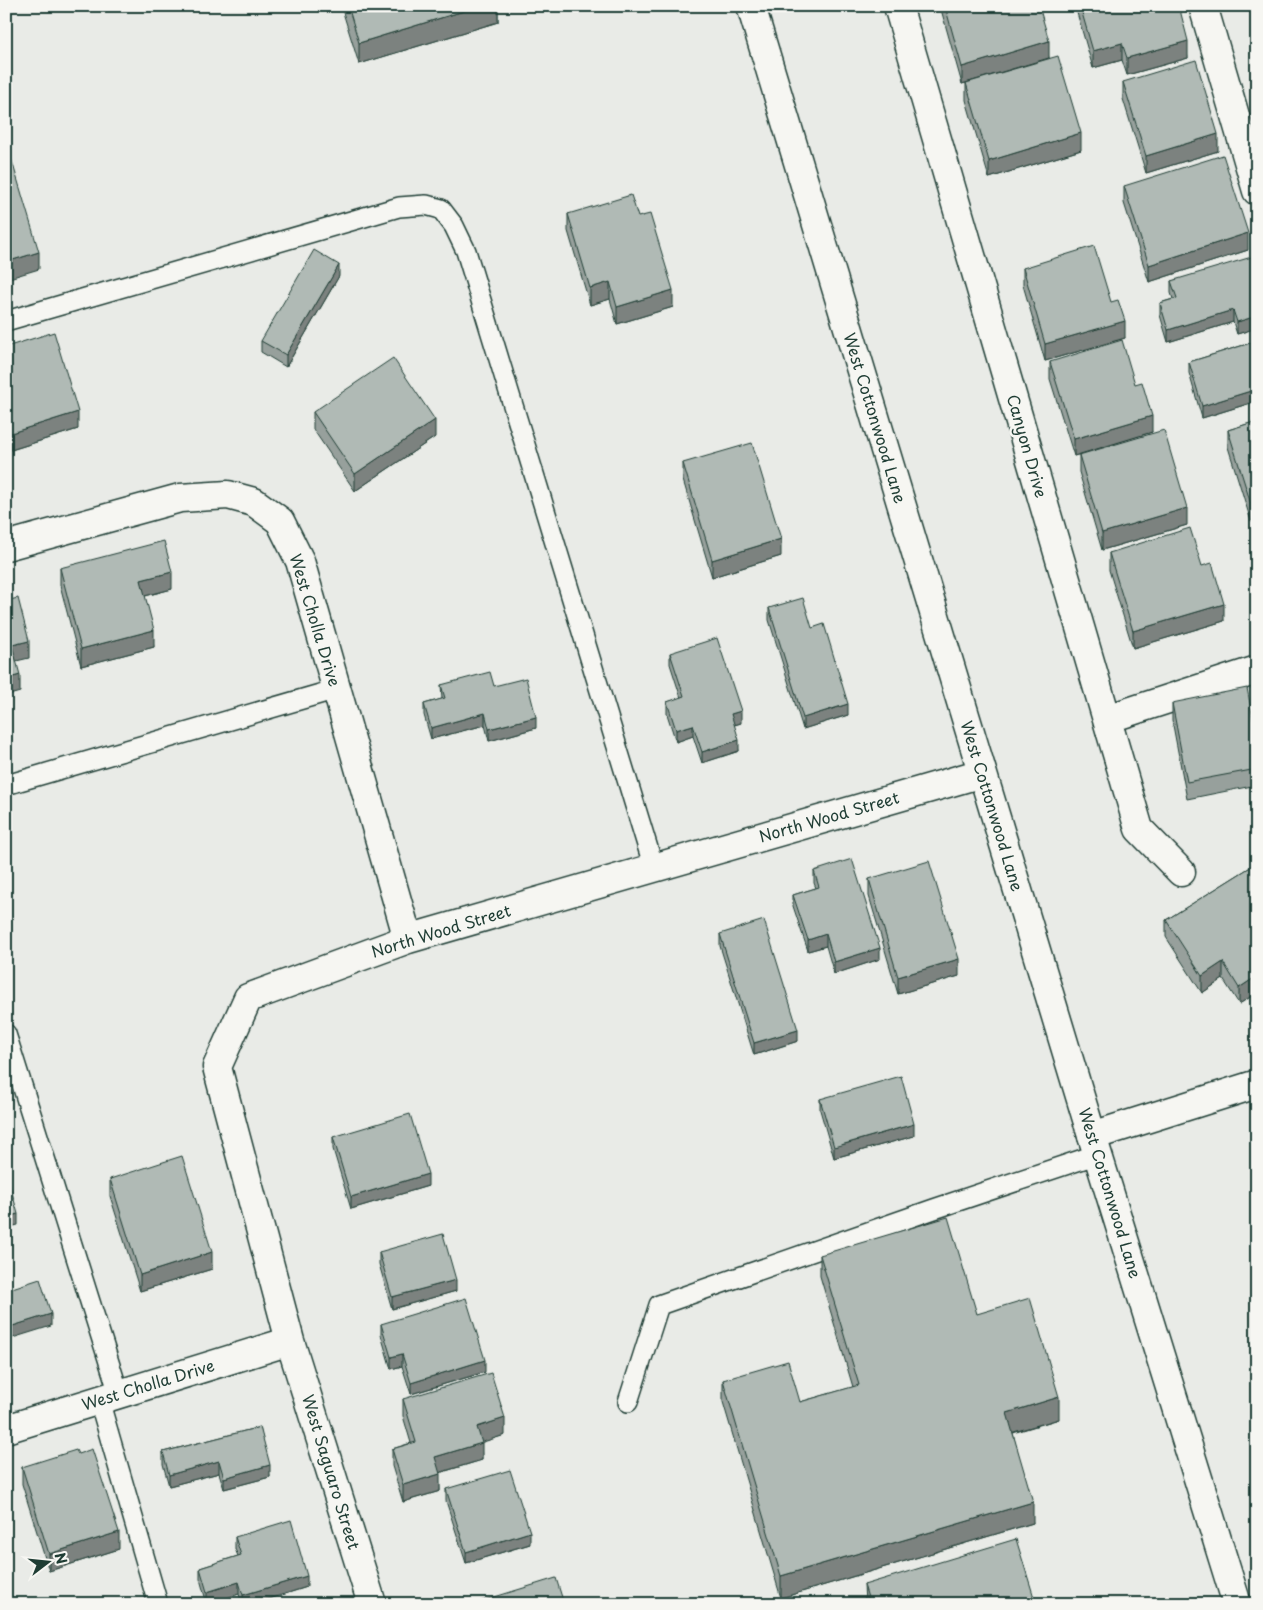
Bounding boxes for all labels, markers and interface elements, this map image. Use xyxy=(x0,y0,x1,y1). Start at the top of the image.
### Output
street label: West Cottonwood Lane xyxy=(839,329,913,506)
street label: Canyon Drive xyxy=(1002,391,1054,500)
street label: West Cholla Drive xyxy=(284,550,348,689)
street label: West Cottonwood Lane xyxy=(956,717,1030,894)
street label: North Wood Street xyxy=(756,784,902,848)
street label: North Wood Street xyxy=(368,897,514,963)
street label: West Cottonwood Lane xyxy=(1074,1104,1148,1281)
street label: West Cholla Drive xyxy=(78,1352,217,1416)
street label: West Saguaro Street xyxy=(297,1391,367,1553)
north arrow xyxy=(22,1538,72,1588)
text: N xyxy=(49,1550,73,1567)

